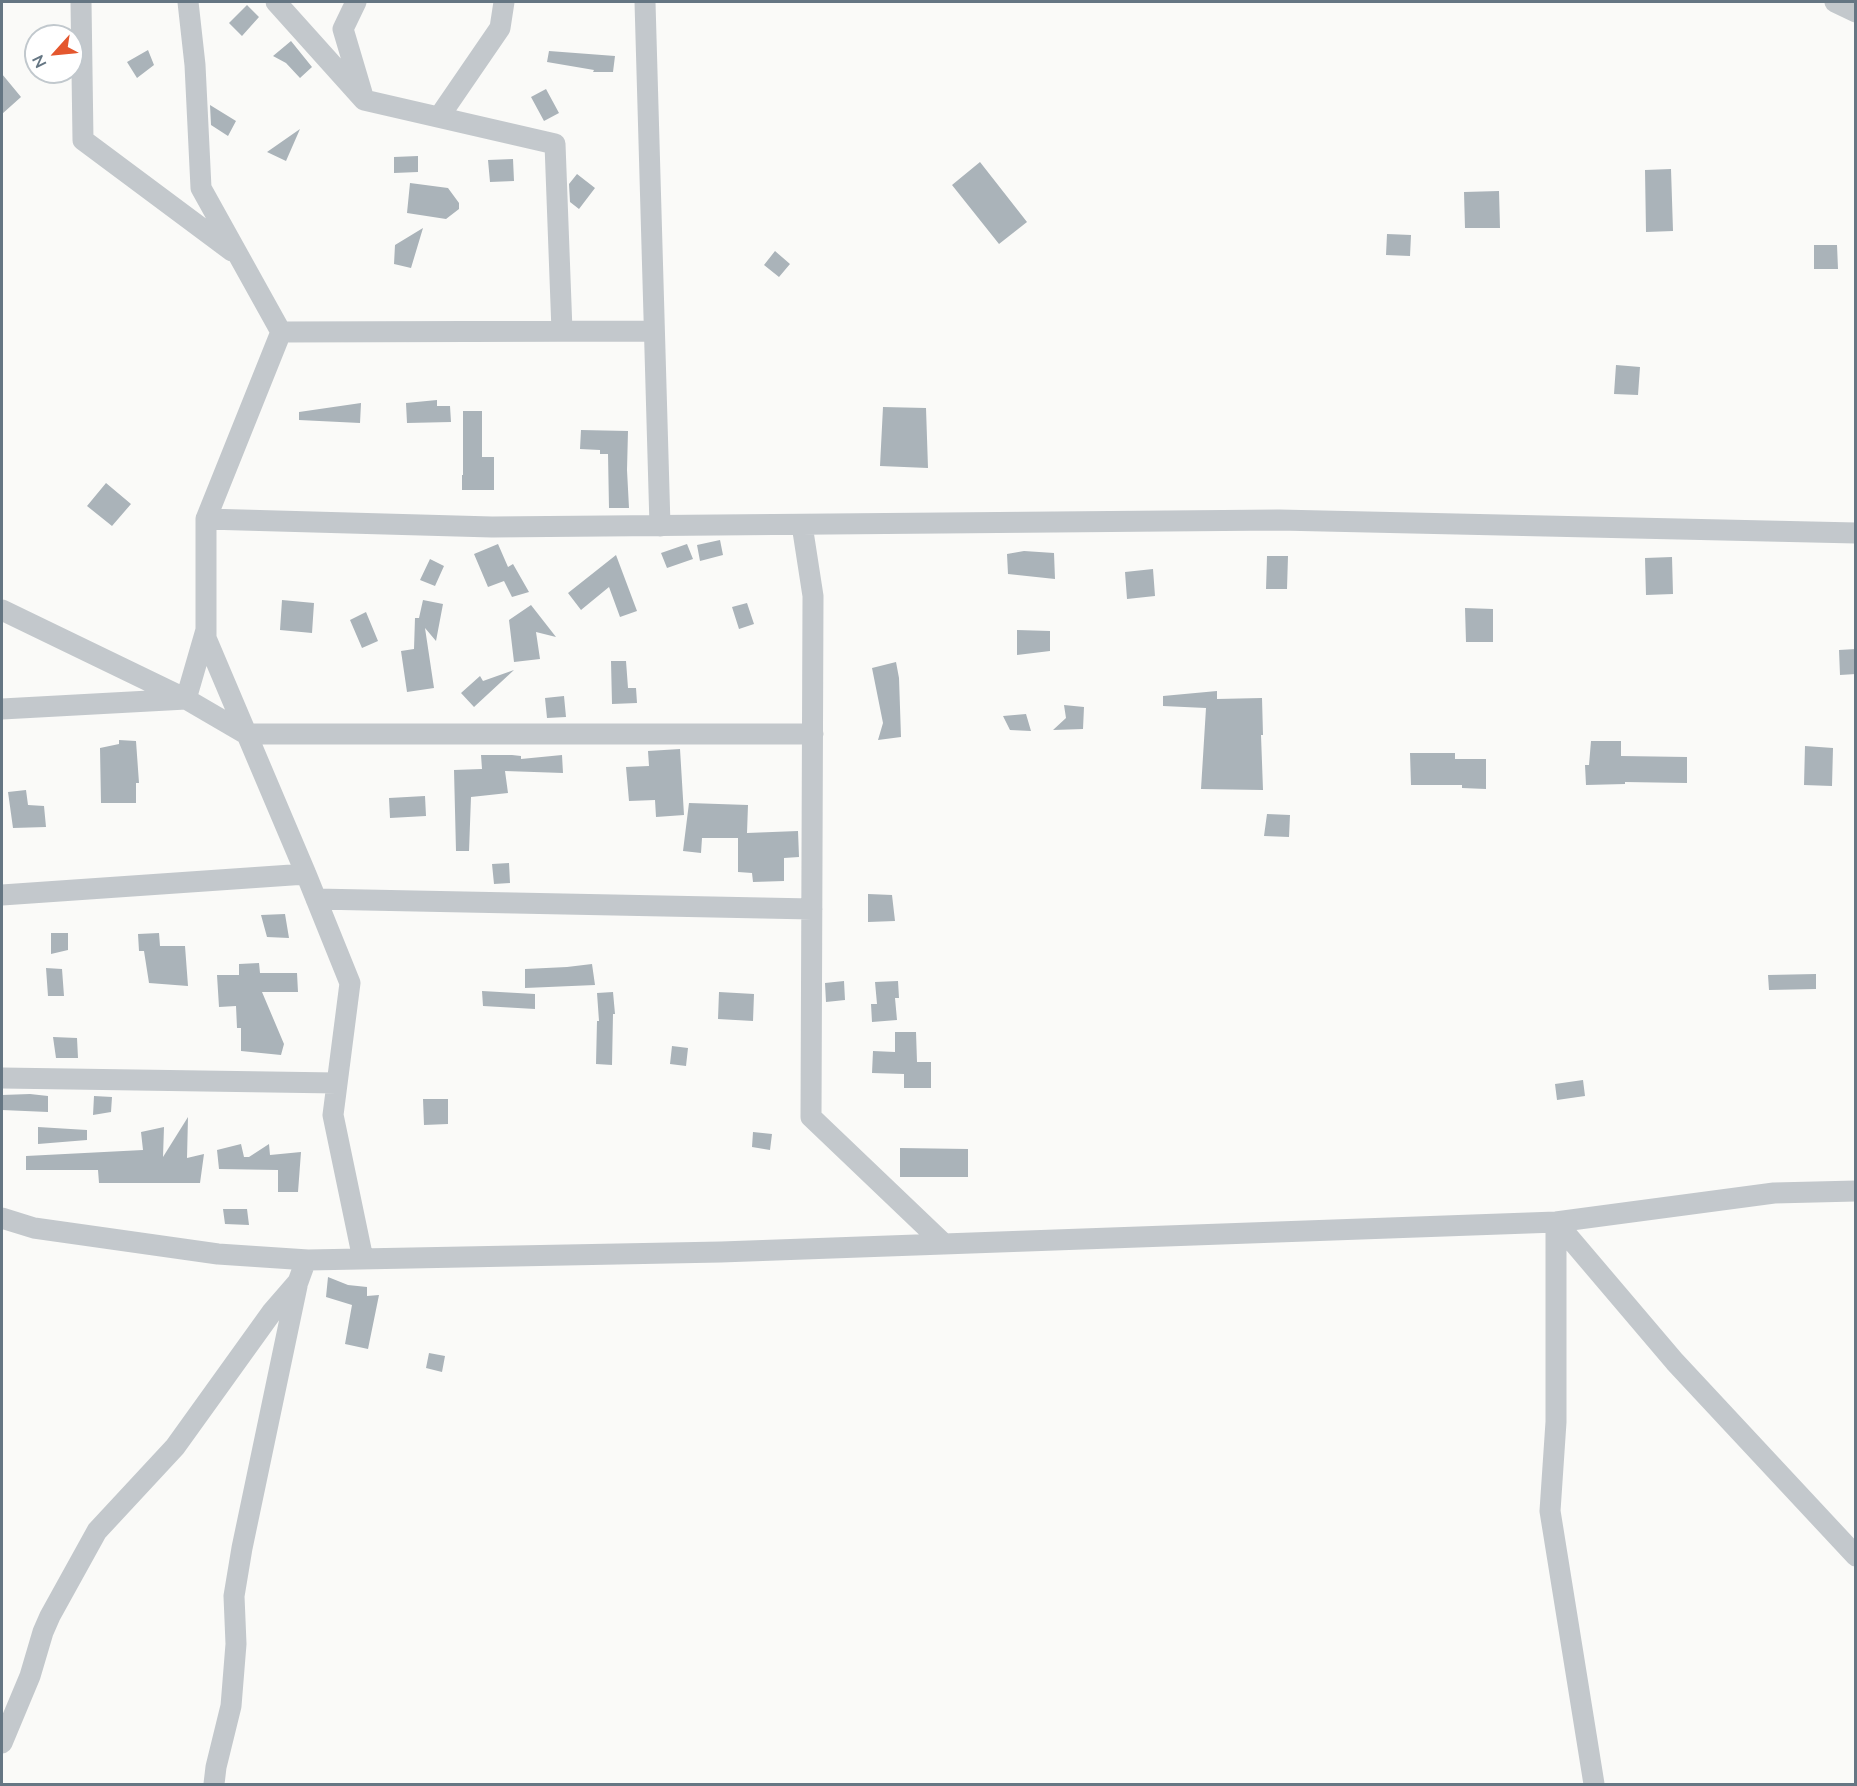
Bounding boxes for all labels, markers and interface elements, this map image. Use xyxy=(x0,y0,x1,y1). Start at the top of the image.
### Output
north arrow xyxy=(24,24,84,84)
text: N xyxy=(27,51,52,72)

